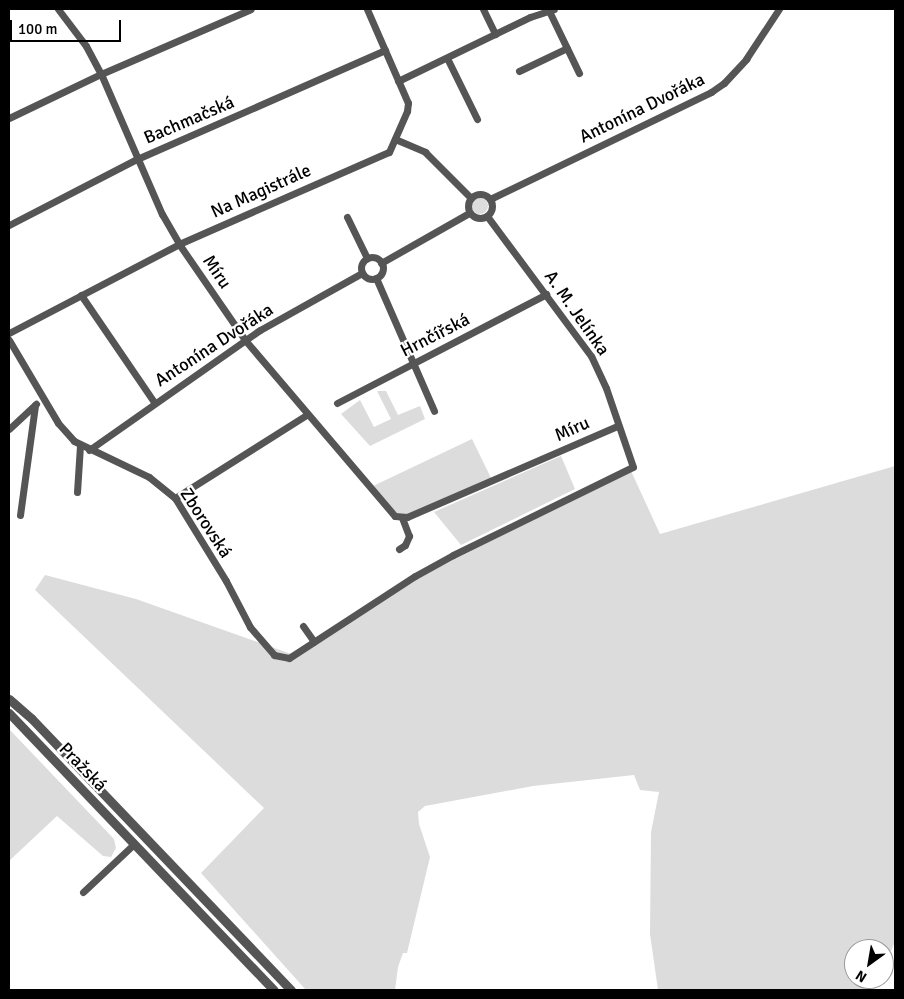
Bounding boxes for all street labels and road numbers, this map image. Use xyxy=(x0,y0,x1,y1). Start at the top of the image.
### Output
street label: Antonína Dvořáka xyxy=(576,68,708,148)
street label: Bachmačská xyxy=(141,91,237,149)
street label: Na Magistrále xyxy=(208,159,314,223)
street label: Míru xyxy=(198,251,236,293)
street label: A. M. Jelínka xyxy=(540,266,614,360)
street label: Antonína Dvořáka xyxy=(151,299,277,391)
street label: Hrnčířská xyxy=(397,308,473,362)
street label: Míru xyxy=(551,412,593,446)
street label: Zborovská xyxy=(176,484,236,562)
street label: Pražská xyxy=(55,738,111,796)

